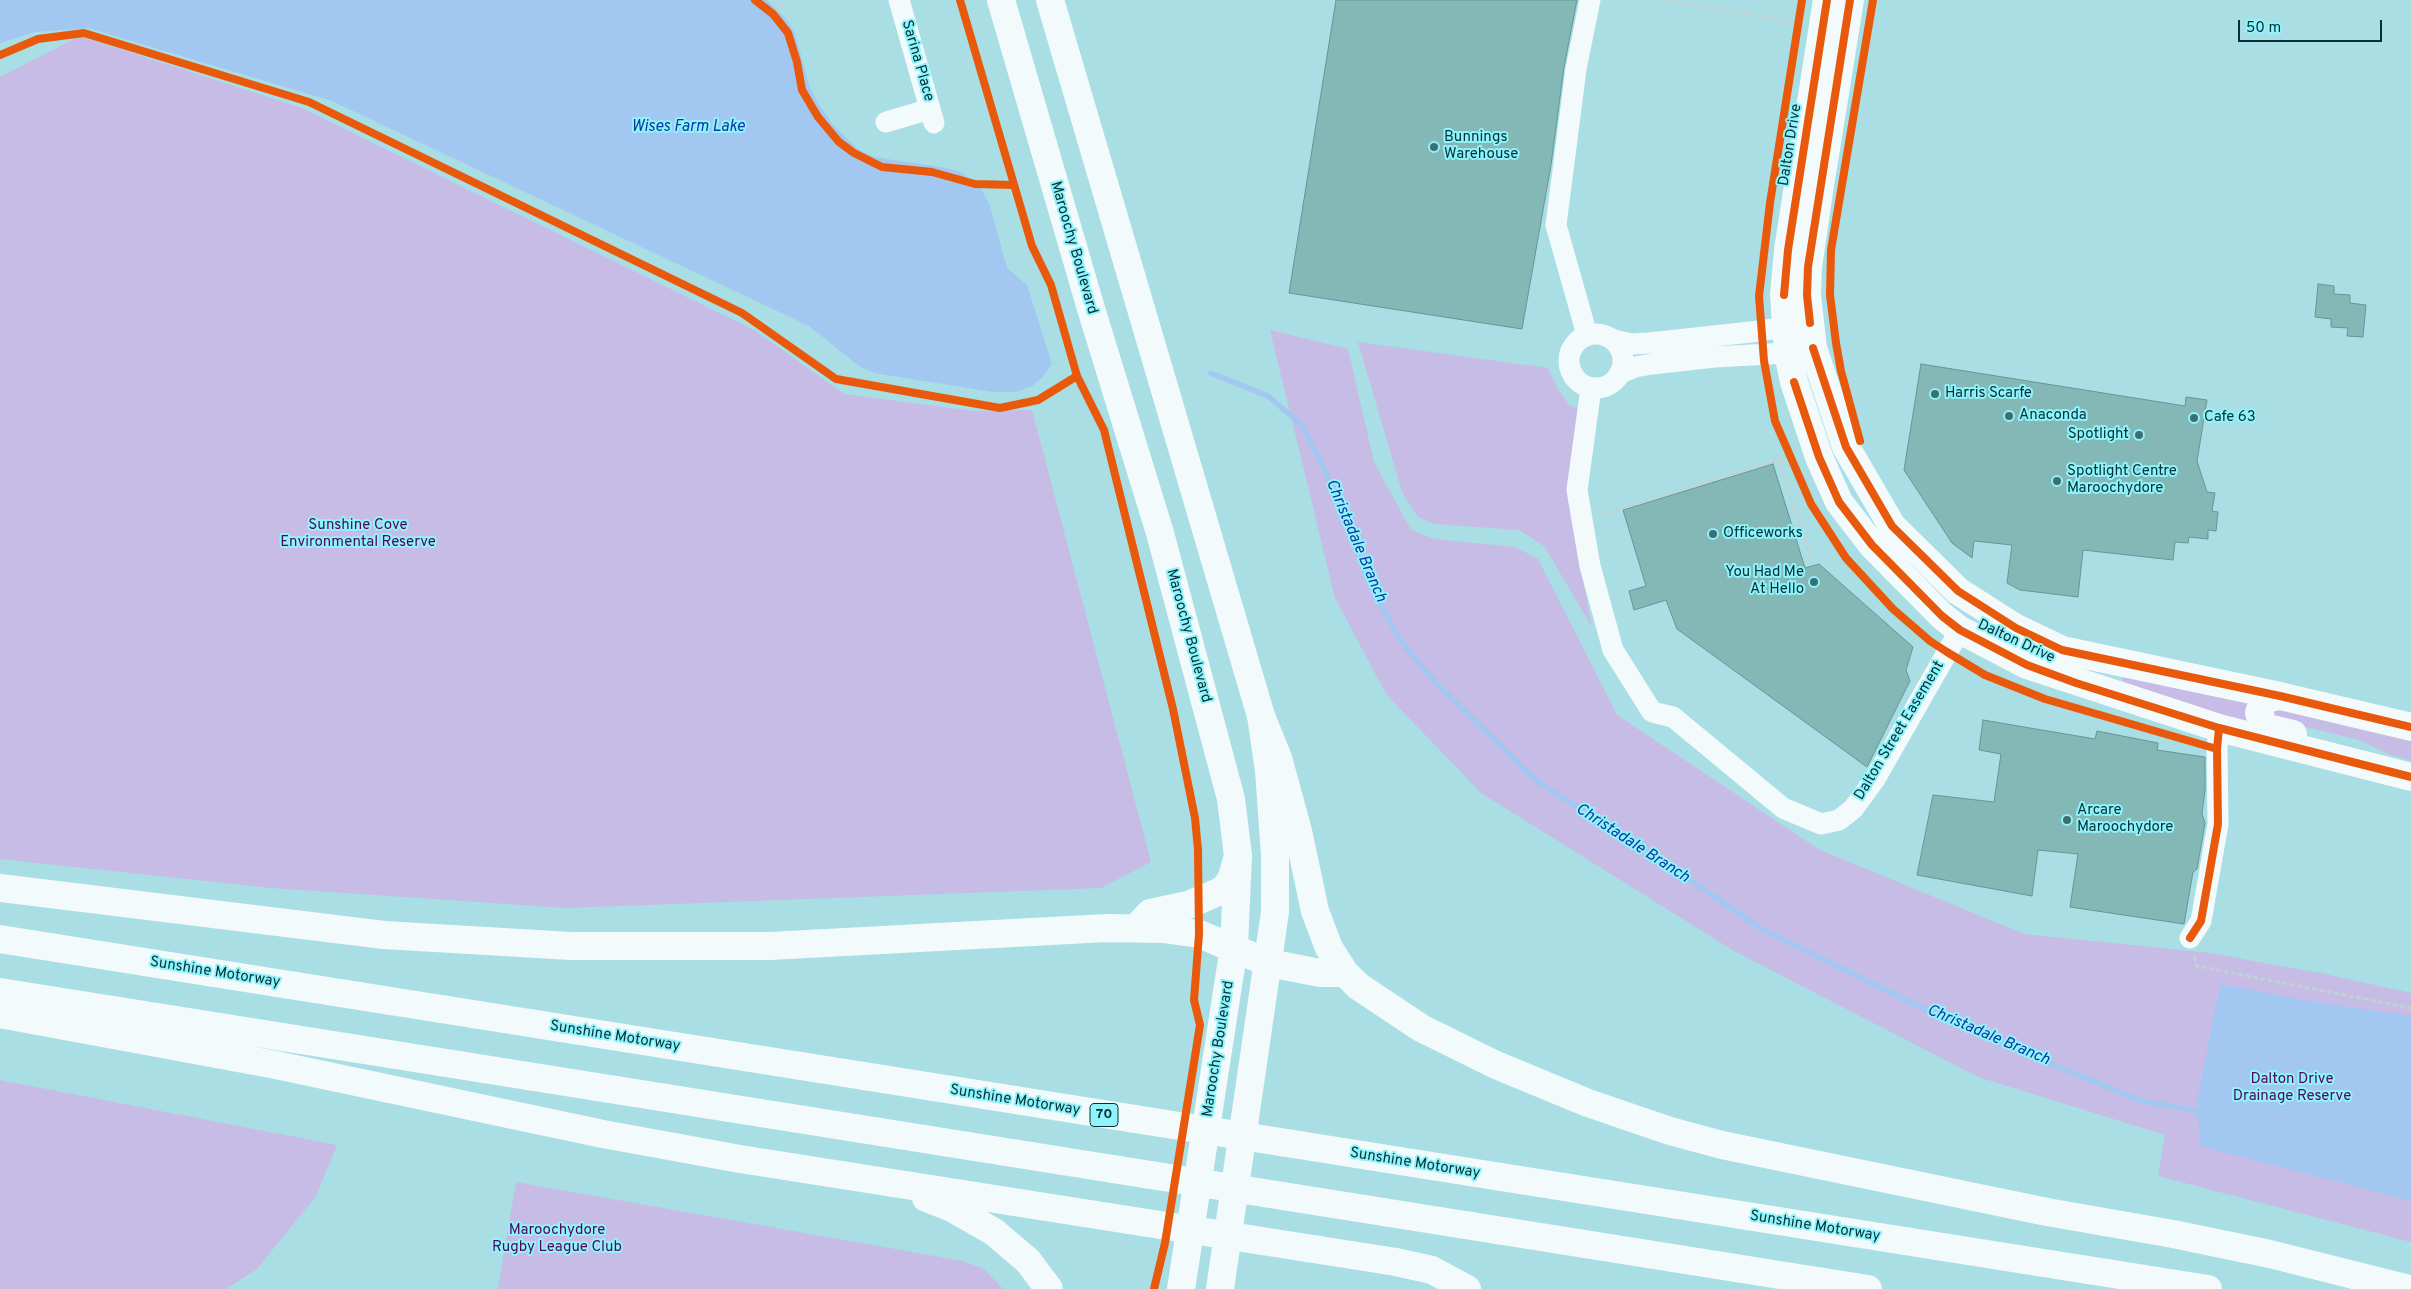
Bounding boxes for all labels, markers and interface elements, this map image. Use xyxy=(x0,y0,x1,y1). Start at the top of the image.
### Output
scale bar xyxy=(2241,10,2385,42)
street label: Sarina Place xyxy=(897,18,937,104)
text: 50 m xyxy=(2246,19,2281,38)
street label: Dalton Drive xyxy=(1776,103,1806,187)
water label: Wises Farm Lake xyxy=(631,118,745,138)
place label: Bunnings Warehouse xyxy=(1444,129,1518,164)
marker: Bunnings Warehouse xyxy=(1428,141,1440,153)
street label: Maroochy Boulevard xyxy=(1045,179,1101,317)
place label: Harris Scarfe xyxy=(1945,385,2032,403)
marker: Harris Scarfe xyxy=(1929,388,1941,400)
place label: Anaconda xyxy=(2019,407,2087,425)
place label: Cafe 63 xyxy=(2204,409,2256,427)
marker: Anaconda xyxy=(2003,410,2015,422)
marker: Cafe 63 xyxy=(2188,412,2200,424)
place label: Spotlight xyxy=(2068,426,2129,444)
marker: Spotlight xyxy=(2133,429,2145,441)
place label: Spotlight Centre Maroochydore xyxy=(2067,463,2177,498)
marker: Spotlight Centre Maroochydore xyxy=(2051,475,2063,487)
water label: Christadale Branch xyxy=(1320,477,1390,605)
park label: Sunshine Cove Environmental Reserve xyxy=(280,517,436,552)
place label: Officeworks xyxy=(1723,525,1803,543)
marker: Officeworks xyxy=(1707,528,1719,540)
place label: You Had Me At Hello xyxy=(1725,564,1804,599)
street label: Maroochy Boulevard xyxy=(1162,567,1214,705)
marker: You Had Me At Hello xyxy=(1808,576,1820,588)
street label: Dalton Drive xyxy=(1975,616,2057,668)
street label: Dalton Street Easement xyxy=(1851,658,1949,804)
water label: Christadale Branch xyxy=(1572,800,1692,888)
place label: Arcare Maroochydore xyxy=(2077,802,2173,837)
marker: Arcare Maroochydore xyxy=(2061,814,2073,826)
street label: Sunshine Motorway xyxy=(148,954,282,992)
street label: Maroochy Boulevard xyxy=(1199,980,1239,1118)
water label: Christadale Branch xyxy=(1924,1001,2052,1071)
street label: Sunshine Motorway xyxy=(548,1018,682,1056)
park label: Dalton Drive Drainage Reserve xyxy=(2233,1071,2351,1106)
street label: Sunshine Motorway xyxy=(948,1082,1082,1120)
road number: 70 xyxy=(1090,1104,1118,1126)
street label: Sunshine Motorway xyxy=(1348,1145,1482,1183)
street label: Sunshine Motorway xyxy=(1748,1208,1882,1246)
park label: Maroochydore Rugby League Club xyxy=(492,1222,622,1257)

